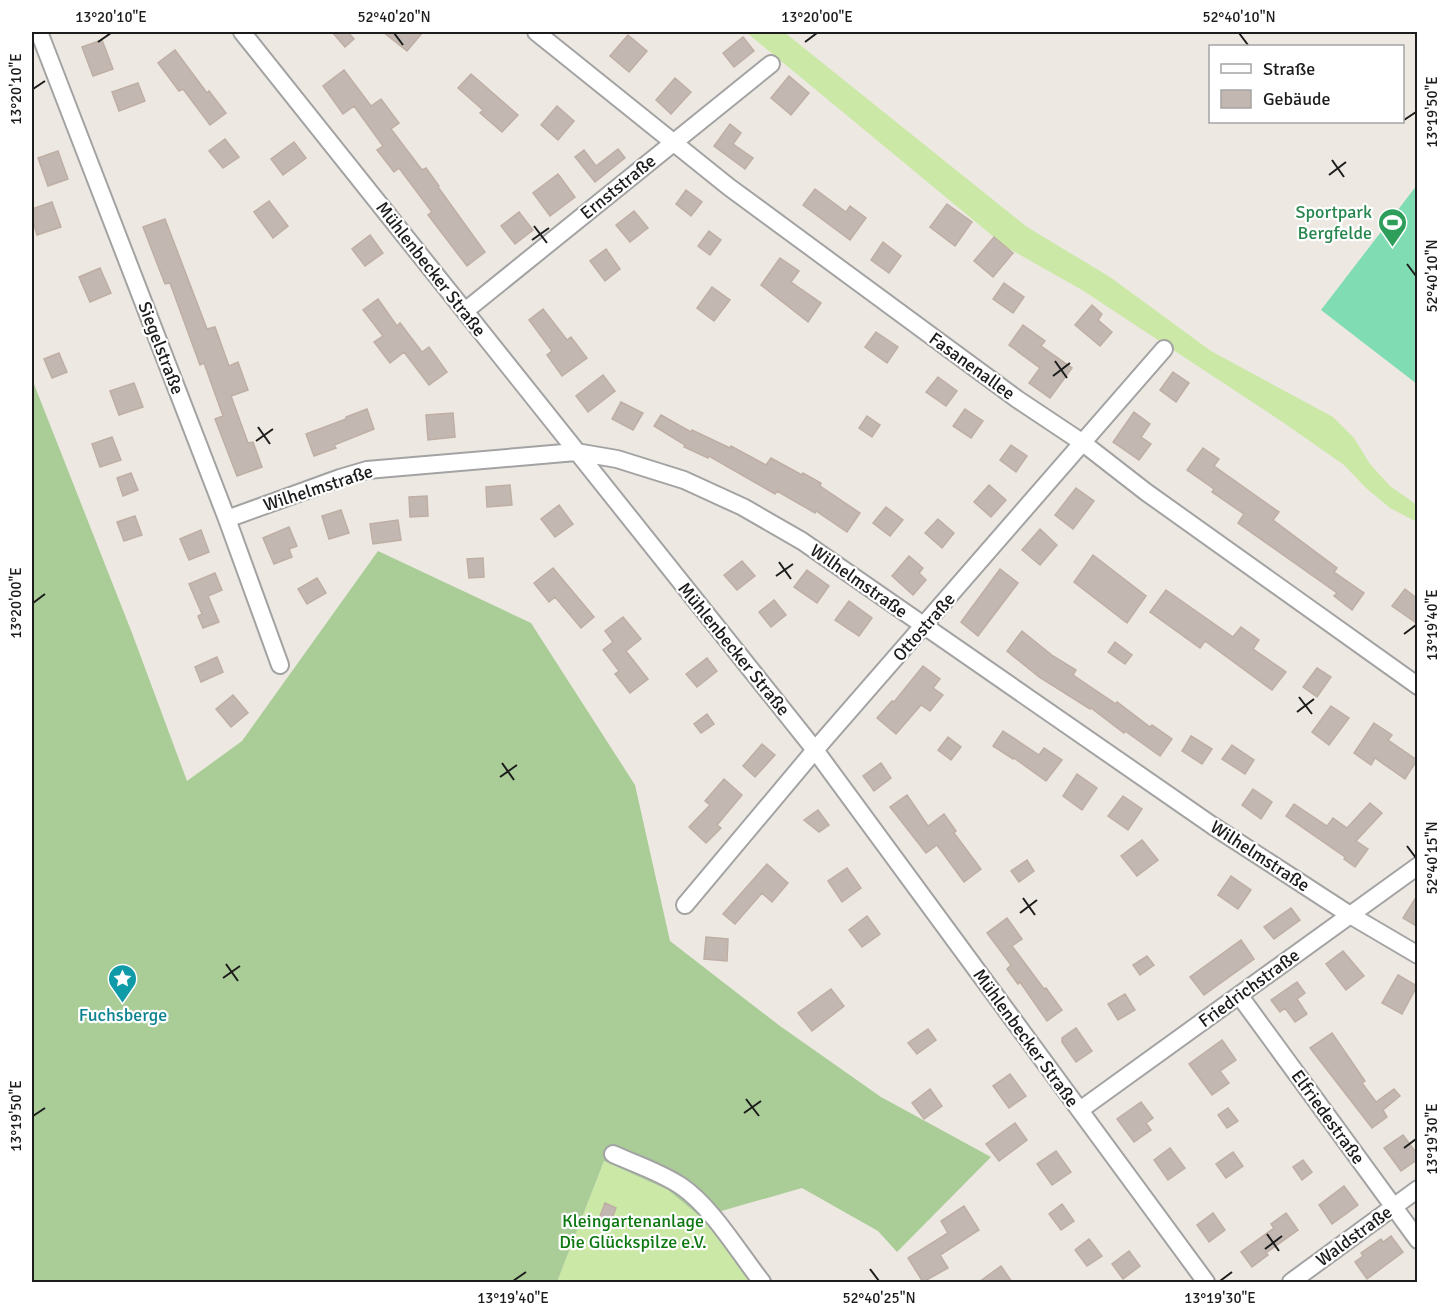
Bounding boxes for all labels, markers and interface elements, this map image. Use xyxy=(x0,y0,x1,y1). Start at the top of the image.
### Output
text: 13°20'10"E xyxy=(75,8,147,26)
text: 52°40'20"N xyxy=(357,8,431,26)
text: 13°20'00"E xyxy=(781,8,853,26)
text: 52°40'10"N xyxy=(1202,8,1276,26)
legend xyxy=(1209,45,1404,123)
text: 13°20'10"E xyxy=(7,53,25,125)
text: Straße xyxy=(1263,58,1315,80)
text: 13°19'50"E xyxy=(1423,76,1441,148)
text: Gebäude xyxy=(1263,88,1331,110)
street label: Ernststraße xyxy=(576,150,660,224)
street label: Mühlenbecker Straße xyxy=(371,197,491,341)
place label: Sportpark Bergfelde xyxy=(1295,201,1372,244)
sports icon: Sportpark Bergfelde xyxy=(1377,206,1409,248)
text: 52°40'10"N xyxy=(1423,239,1441,313)
street label: Siegelstraße xyxy=(133,298,189,398)
street label: Fasanenallee xyxy=(925,327,1019,405)
street label: Wilhelmstraße xyxy=(260,460,376,516)
street label: Wilhelmstraße xyxy=(806,539,912,623)
text: 13°20'00"E xyxy=(7,567,25,639)
street label: Mühlenbecker Straße xyxy=(673,578,795,720)
street label: Ottostraße xyxy=(888,588,960,666)
text: 13°19'40"E xyxy=(1423,589,1441,661)
street label: Wilhelmstraße xyxy=(1206,816,1314,896)
text: 52°40'15"N xyxy=(1423,821,1441,895)
street label: Friedrichstraße xyxy=(1194,944,1304,1032)
place icon: Fuchsberge xyxy=(107,962,139,1004)
street label: Mühlenbecker Straße xyxy=(968,965,1084,1111)
place label: Fuchsberge xyxy=(79,1004,167,1026)
street label: Elfriedestraße xyxy=(1286,1066,1370,1168)
text: 13°19'50"E xyxy=(7,1080,25,1152)
text: 13°19'30"E xyxy=(1423,1103,1441,1175)
street label: Waldstraße xyxy=(1312,1201,1396,1271)
park label: Kleingartenanlage Die Glückspilze e.V. xyxy=(559,1210,707,1253)
text: 13°19'40"E xyxy=(477,1289,549,1307)
text: 52°40'25"N xyxy=(842,1289,916,1307)
text: 13°19'30"E xyxy=(1184,1289,1256,1307)

